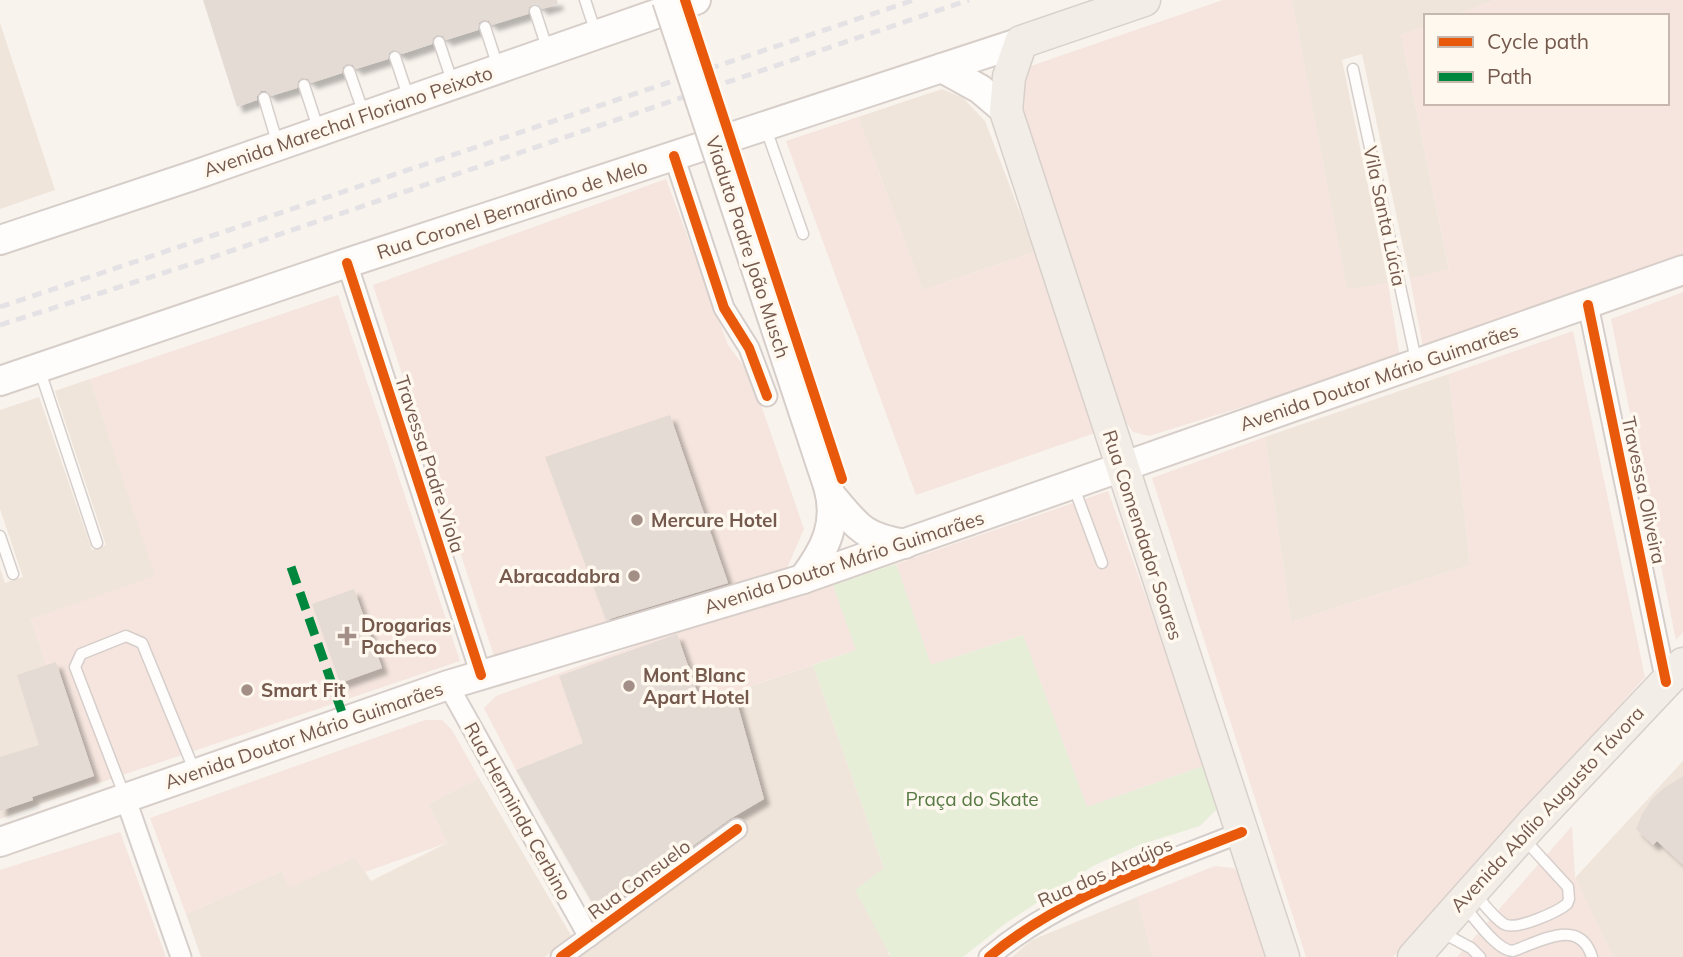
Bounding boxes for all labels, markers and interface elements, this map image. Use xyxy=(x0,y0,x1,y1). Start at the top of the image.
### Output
legend xyxy=(1424,14,1669,105)
text: Cycle path xyxy=(1487,28,1589,54)
street label: Avenida Marechal Floriano Peixoto xyxy=(200,60,496,182)
text: Path xyxy=(1487,63,1532,89)
street label: Viaduto Padre João Musch xyxy=(701,133,795,361)
street label: Vila Santa Lúcia xyxy=(1358,144,1412,288)
street label: Rua Coronel Bernardino de Melo xyxy=(374,154,650,264)
street label: Avenida Doutor Mário Guimarães xyxy=(1237,318,1521,436)
street label: Travessa Padre Viola xyxy=(390,372,470,556)
street label: Travessa Oliveira xyxy=(1617,414,1671,566)
street label: Rua Comendador Soares xyxy=(1098,427,1188,643)
street label: Avenida Doutor Mário Guimarães xyxy=(701,505,987,619)
place label: Mercure Hotel xyxy=(651,508,777,532)
marker: Mercure Hotel xyxy=(629,512,645,528)
place label: Abracadabra xyxy=(499,564,620,588)
marker: Abracadabra xyxy=(626,568,642,584)
place label: Drogarias Pacheco xyxy=(361,613,451,659)
marker: Drogarias Pacheco xyxy=(339,628,355,644)
place label: Mont Blanc Apart Hotel xyxy=(643,663,750,709)
street label: Avenida Doutor Mário Guimarães xyxy=(162,676,446,794)
place label: Smart Fit xyxy=(261,678,346,702)
marker: Mont Blanc Apart Hotel xyxy=(621,678,637,694)
marker: Smart Fit xyxy=(239,682,255,698)
street label: Avenida Abílio Augusto Távora xyxy=(1445,701,1649,917)
street label: Rua Herminda Cerbino xyxy=(459,718,577,904)
park label: Praça do Skate xyxy=(905,787,1039,811)
street label: Rua dos Araújos xyxy=(1034,832,1176,912)
street label: Rua Consuelo xyxy=(583,834,695,924)

